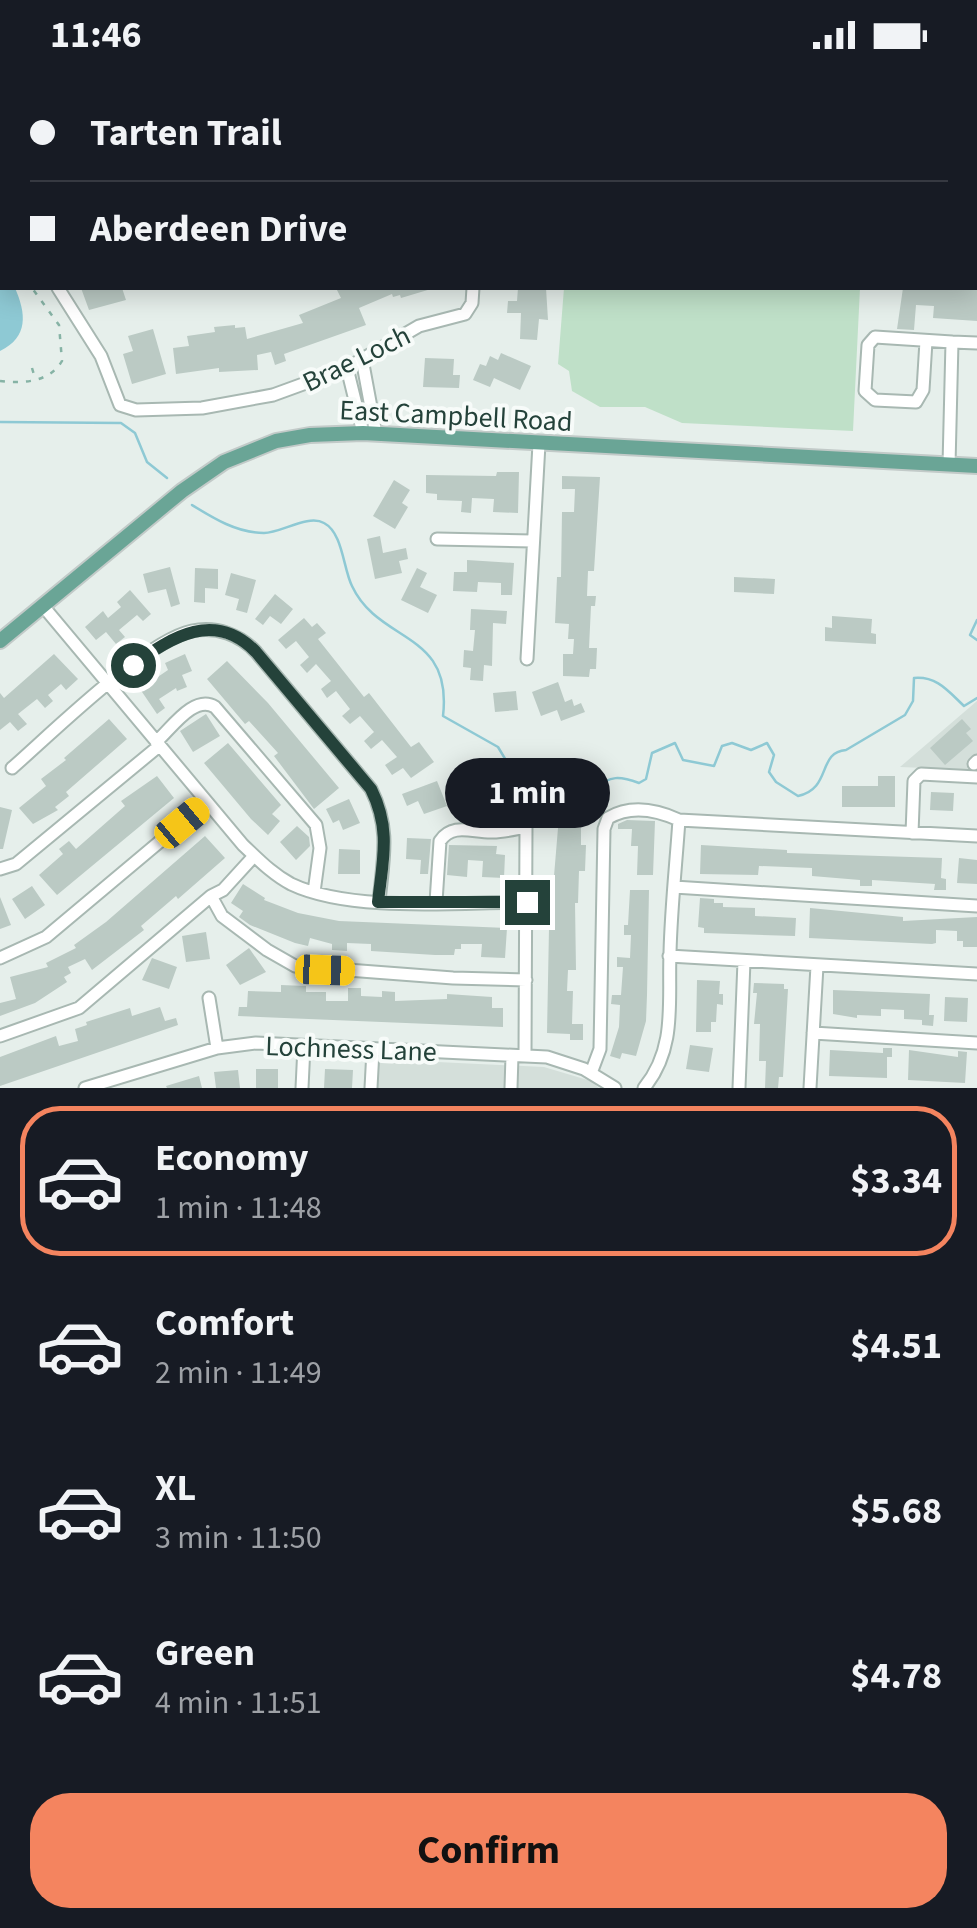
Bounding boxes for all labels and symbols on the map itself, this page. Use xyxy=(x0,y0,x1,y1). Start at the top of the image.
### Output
street label: Brae Loch xyxy=(296,316,417,402)
street label: East Campbell Road xyxy=(338,390,573,442)
route start xyxy=(111,643,156,688)
callout: 1 min xyxy=(444,757,610,827)
car xyxy=(149,792,215,854)
route end xyxy=(505,880,550,925)
car xyxy=(294,954,356,986)
street label: Lochness Lane xyxy=(264,1026,437,1072)

